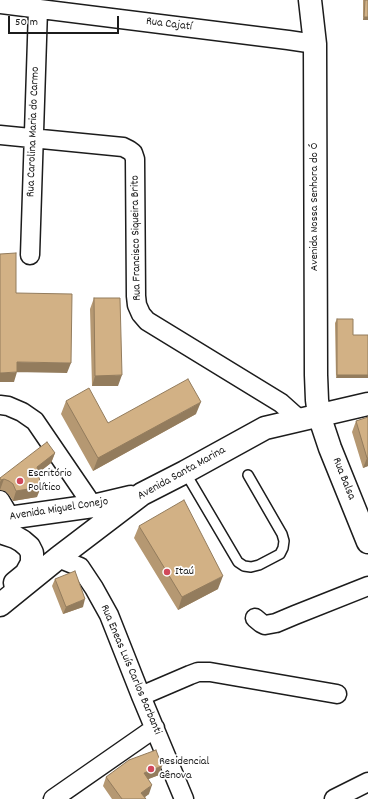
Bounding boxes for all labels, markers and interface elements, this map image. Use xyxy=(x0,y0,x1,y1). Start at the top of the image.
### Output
scale bar xyxy=(10,8,121,34)
text: 50 m xyxy=(15,14,38,31)
street label: Rua Cajatí xyxy=(145,15,193,35)
street label: Rua Carolina Maria do Carmo xyxy=(25,66,43,198)
street label: Avenida Nossa Senhora do Ó xyxy=(308,143,322,271)
street label: Rua Francisco Siqueira Brito xyxy=(129,175,145,301)
street label: Avenida Santa Marina xyxy=(136,444,228,504)
street label: Rua Balsa xyxy=(328,456,358,502)
place label: Escritório Político xyxy=(28,467,72,495)
marker: Escritório Político xyxy=(15,476,25,486)
street label: Avenida Miguel Conejo xyxy=(9,495,109,525)
place label: Itaú xyxy=(175,565,194,579)
marker: Itaú xyxy=(162,567,172,577)
street label: Rua Eneas Luís Carlos Barbanti xyxy=(96,603,164,737)
place label: Residencial Gênova xyxy=(159,755,209,783)
marker: Residencial Gênova xyxy=(146,764,156,774)

